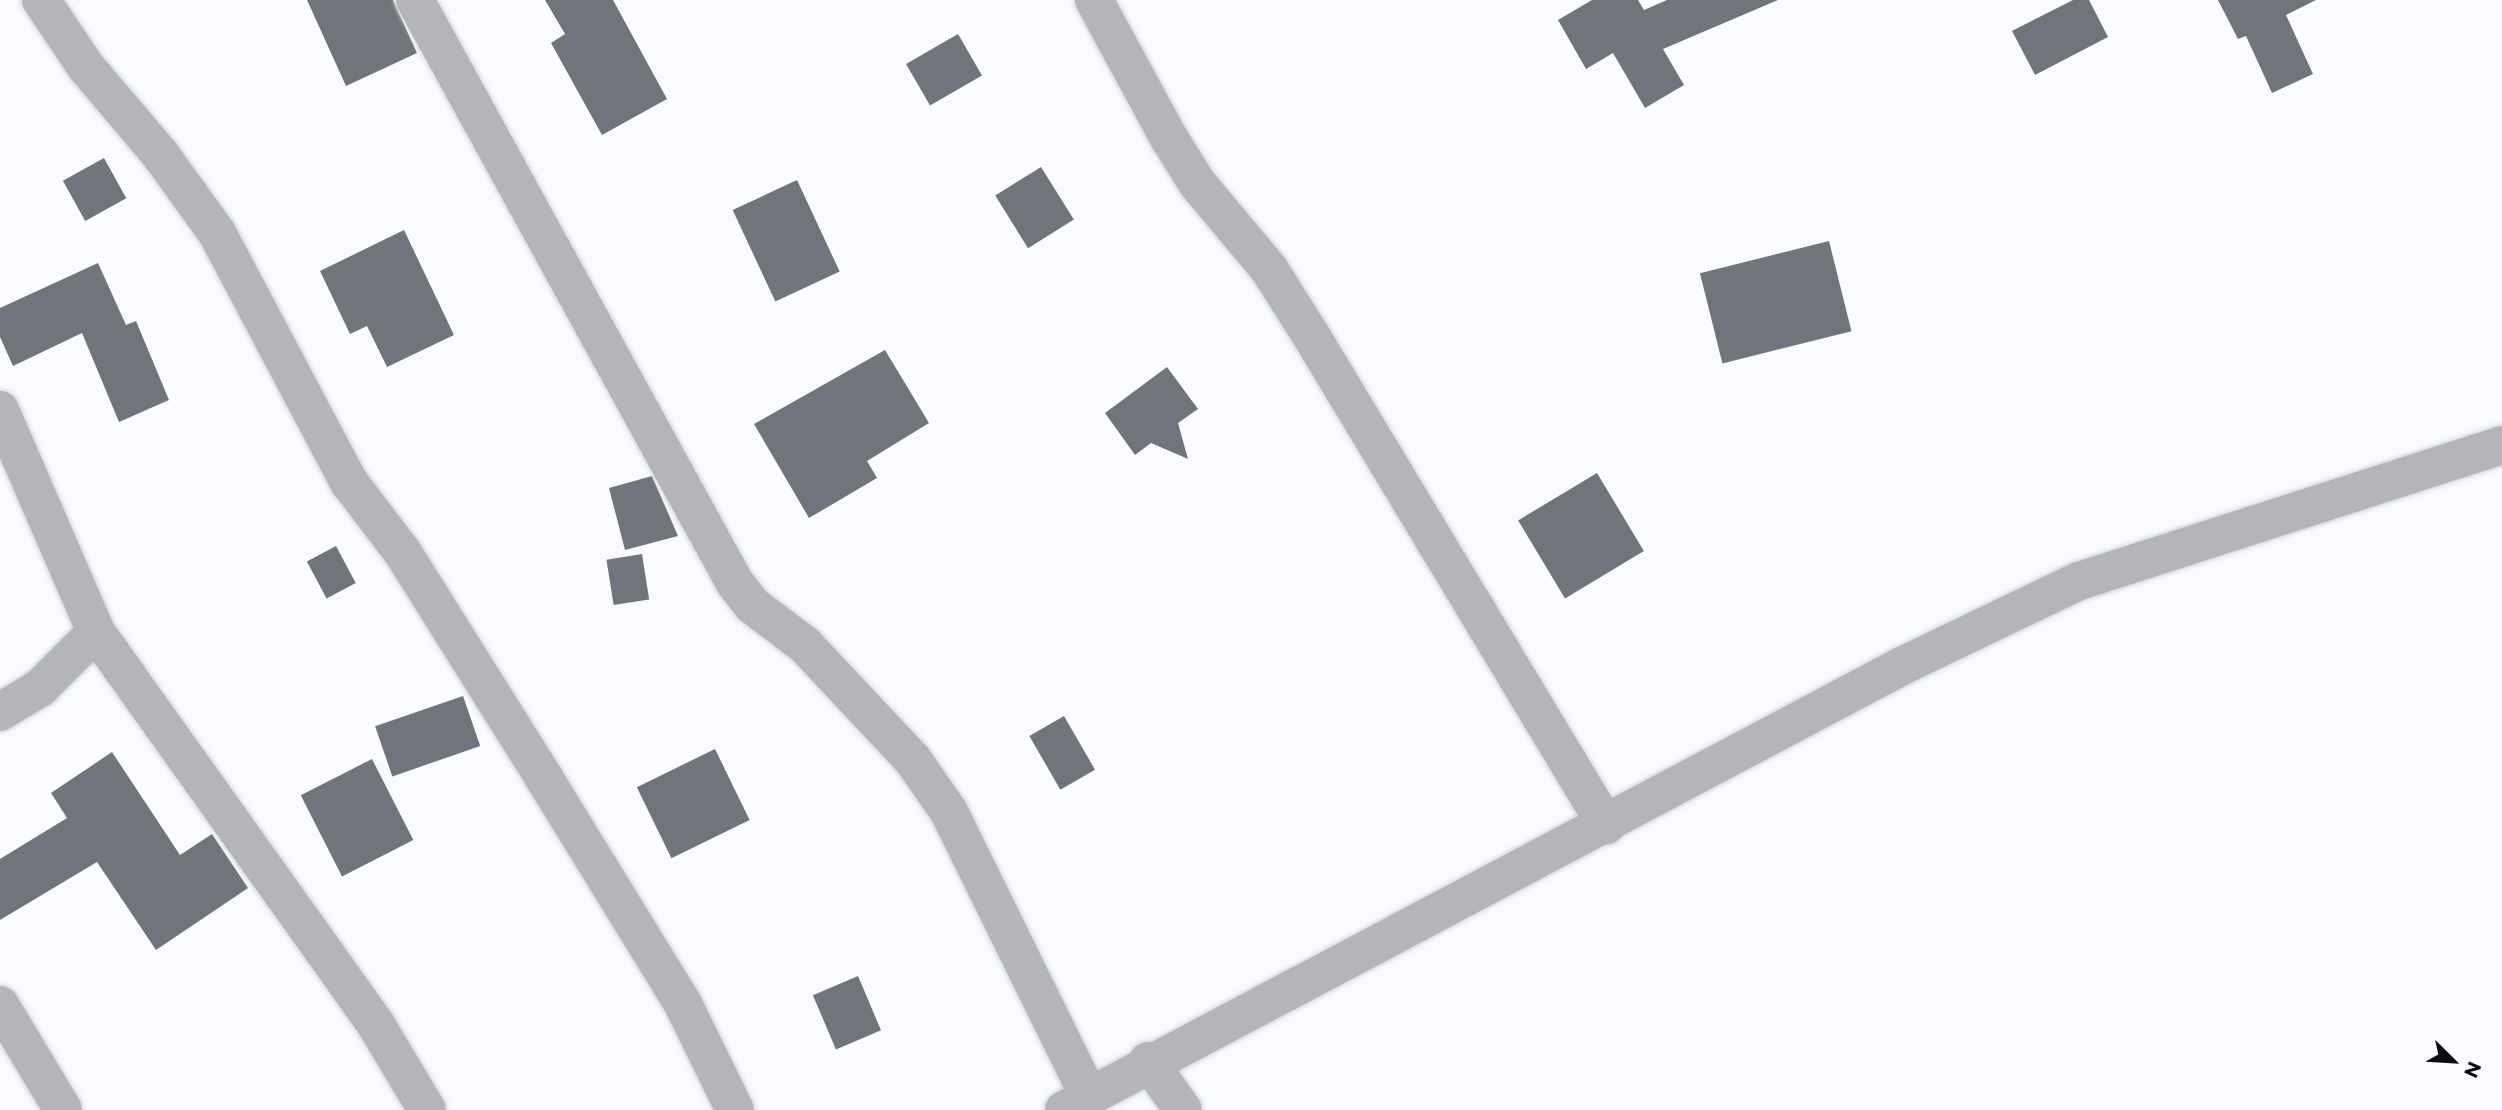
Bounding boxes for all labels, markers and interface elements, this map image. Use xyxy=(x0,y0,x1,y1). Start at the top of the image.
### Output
north arrow xyxy=(2418,1026,2488,1096)
text: N xyxy=(2459,1058,2486,1081)

